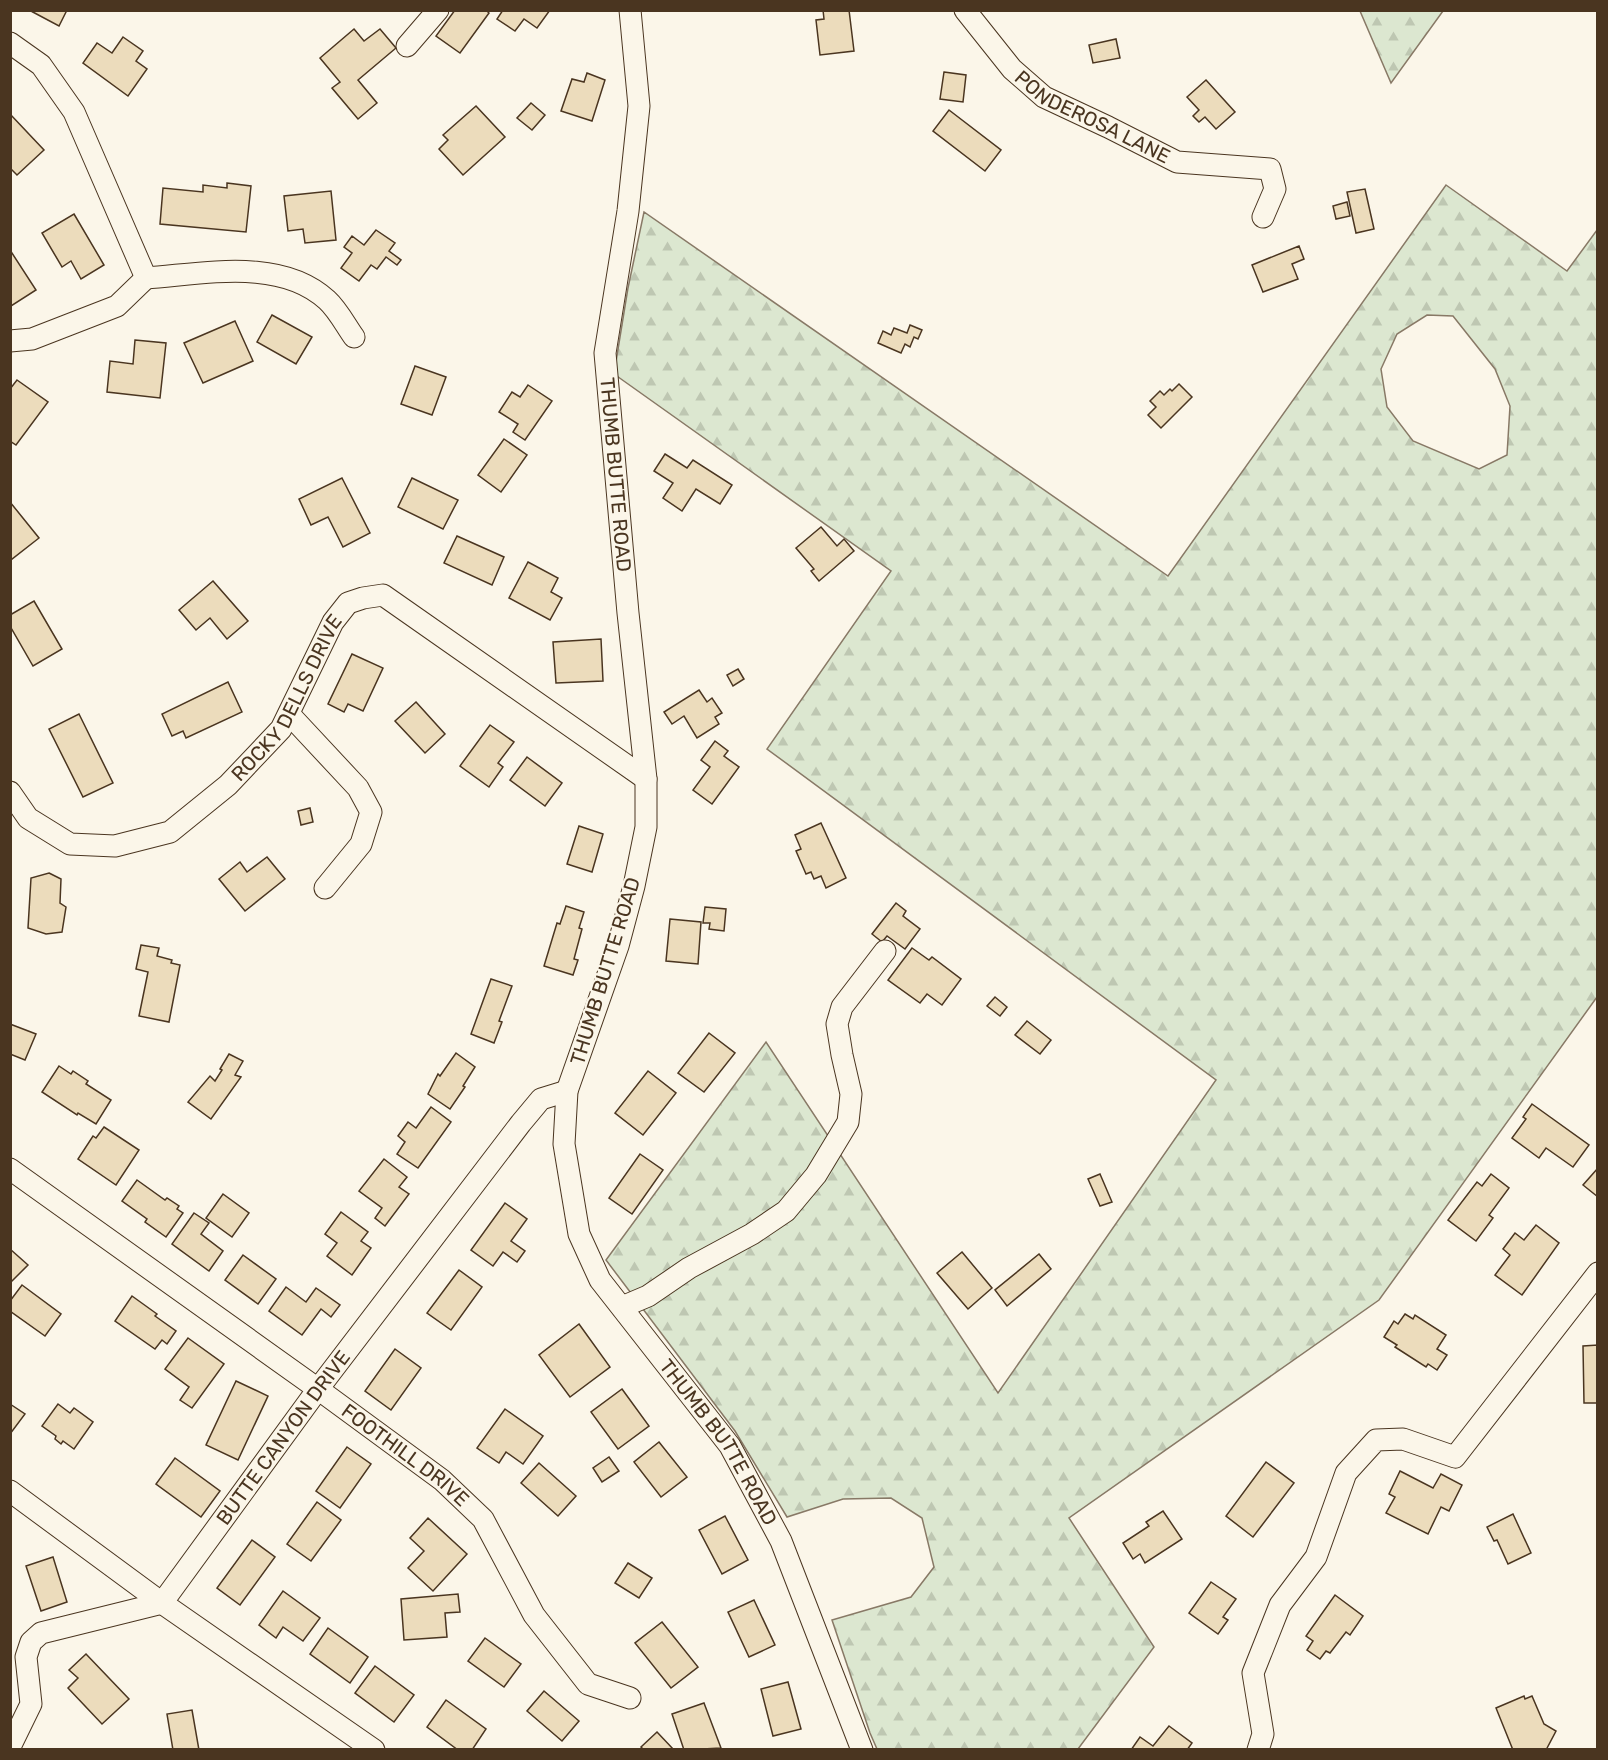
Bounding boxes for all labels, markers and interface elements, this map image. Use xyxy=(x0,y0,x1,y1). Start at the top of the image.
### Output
street label: PONDEROSA LANE xyxy=(1010,65,1174,169)
street label: THUMB BUTTE ROAD xyxy=(595,376,636,573)
street label: ROCKY DELLS DRIVE xyxy=(226,609,347,786)
street label: THUMB BUTTE ROAD xyxy=(565,874,645,1068)
street label: BUTTE CANYON DRIVE xyxy=(211,1346,355,1529)
street label: THUMB BUTTE ROAD xyxy=(654,1354,782,1529)
street label: FOOTHILL DRIVE xyxy=(337,1398,474,1511)

